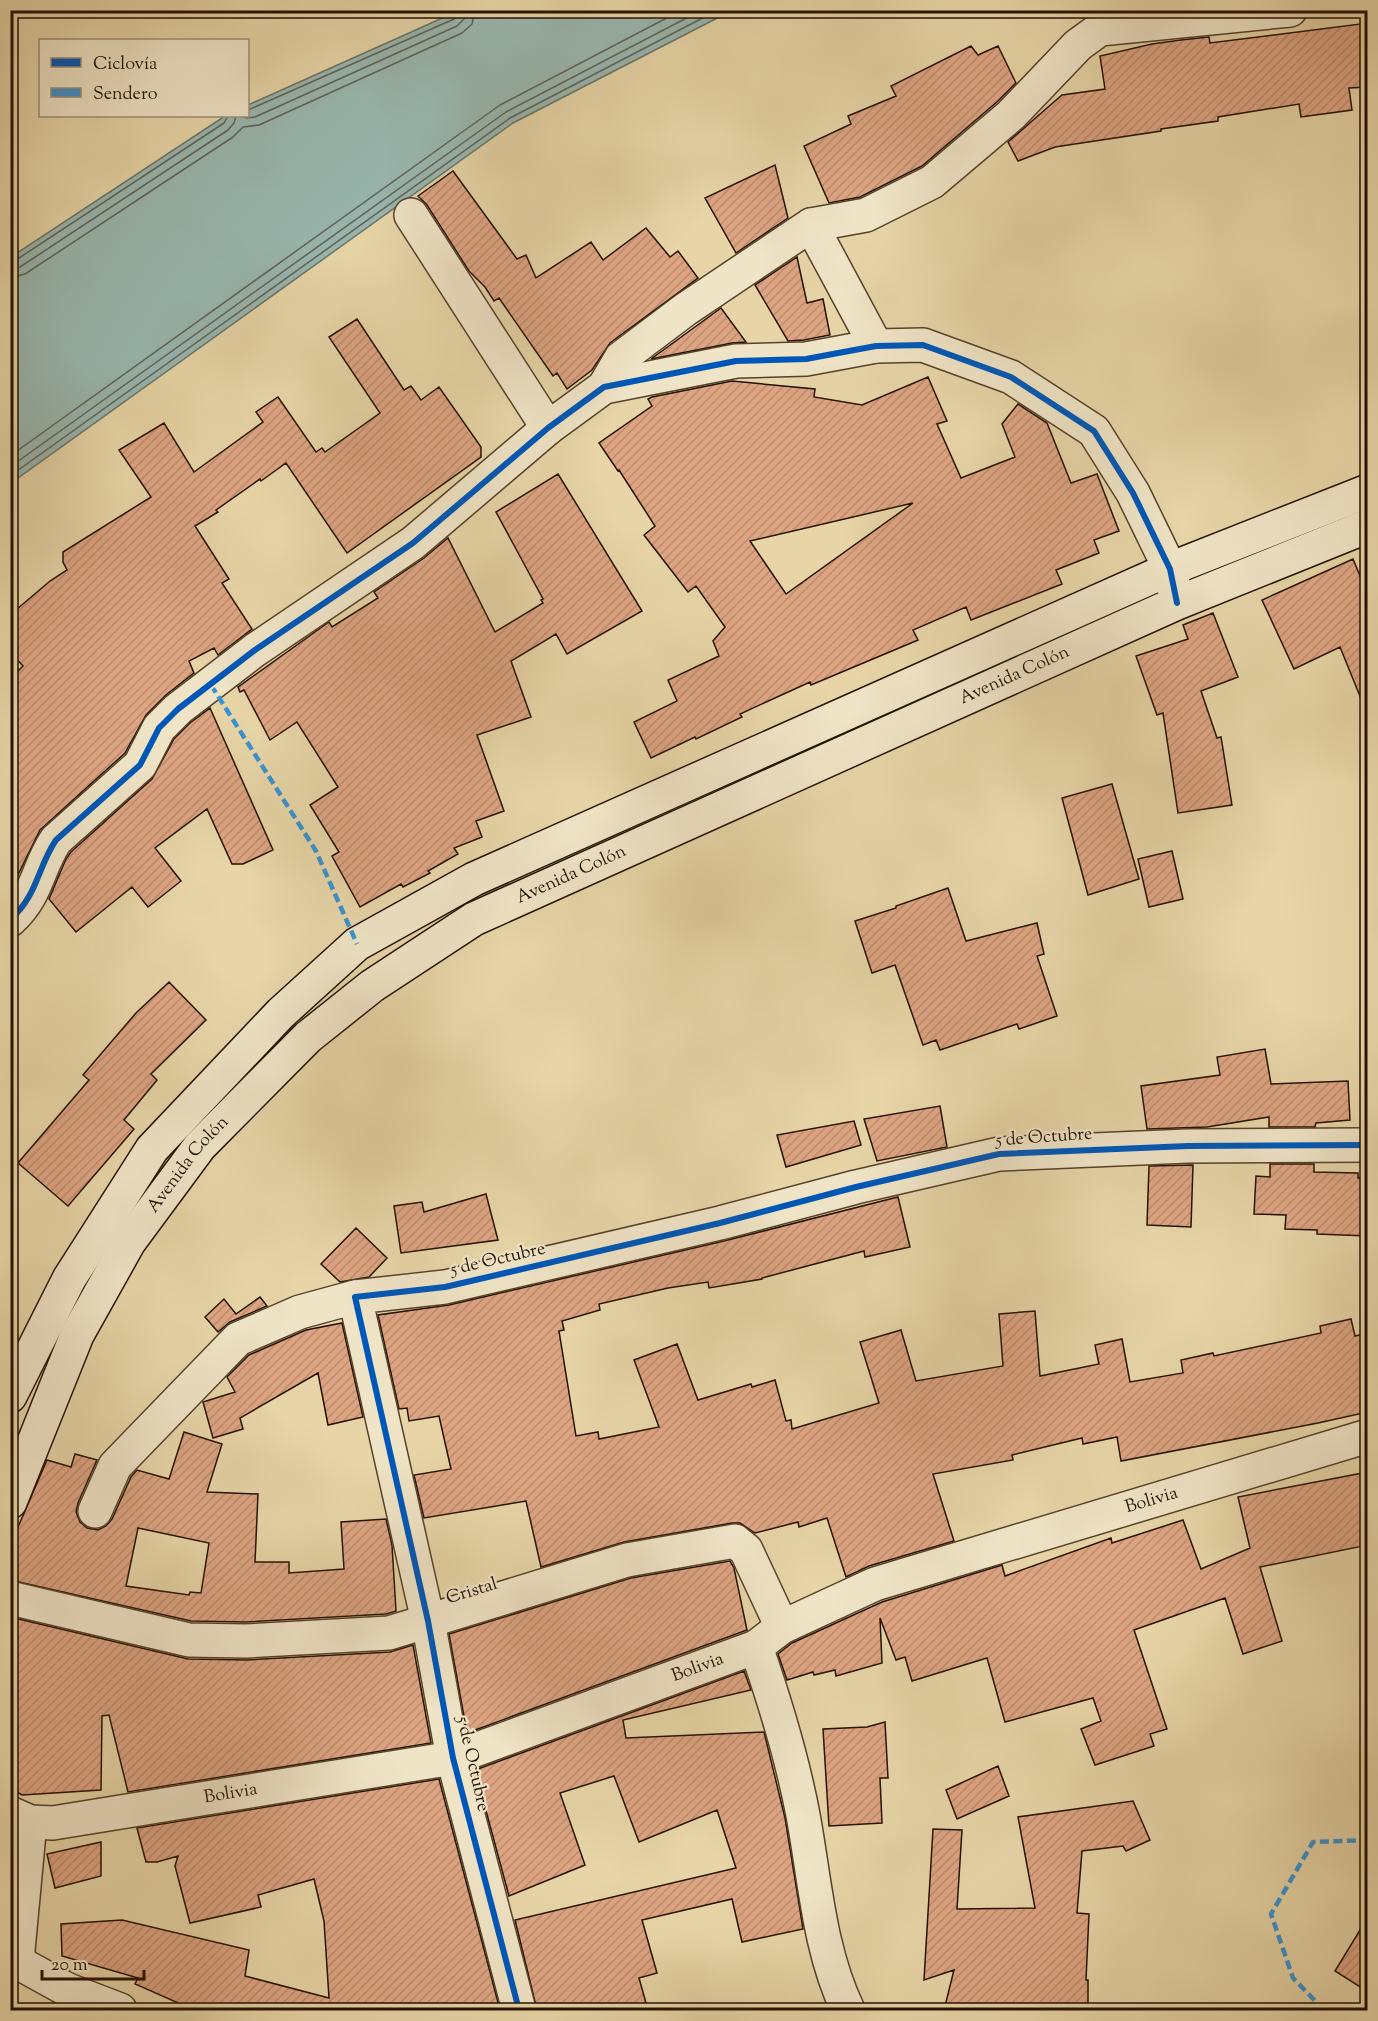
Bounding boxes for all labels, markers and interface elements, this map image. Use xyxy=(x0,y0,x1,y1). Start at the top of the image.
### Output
legend xyxy=(39,39,249,117)
text: Ciclovía xyxy=(93,52,157,78)
text: Sendero xyxy=(93,82,158,108)
street label: Avenida Colón xyxy=(956,640,1074,712)
street label: Avenida Colón xyxy=(512,839,631,911)
street label: Avenida Colón xyxy=(141,1110,236,1219)
street label: 5 de Octubre xyxy=(994,1122,1093,1154)
street label: 5 de Octubre xyxy=(447,1236,548,1284)
street label: Bolivia xyxy=(1122,1481,1181,1521)
street label: Cristal xyxy=(443,1572,501,1612)
street label: Bolivia xyxy=(668,1647,728,1690)
street label: 5 de Octubre xyxy=(448,1713,496,1814)
street label: Bolivia xyxy=(202,1777,259,1811)
scale bar xyxy=(42,1943,144,1981)
text: 20 m xyxy=(51,1953,88,1979)

